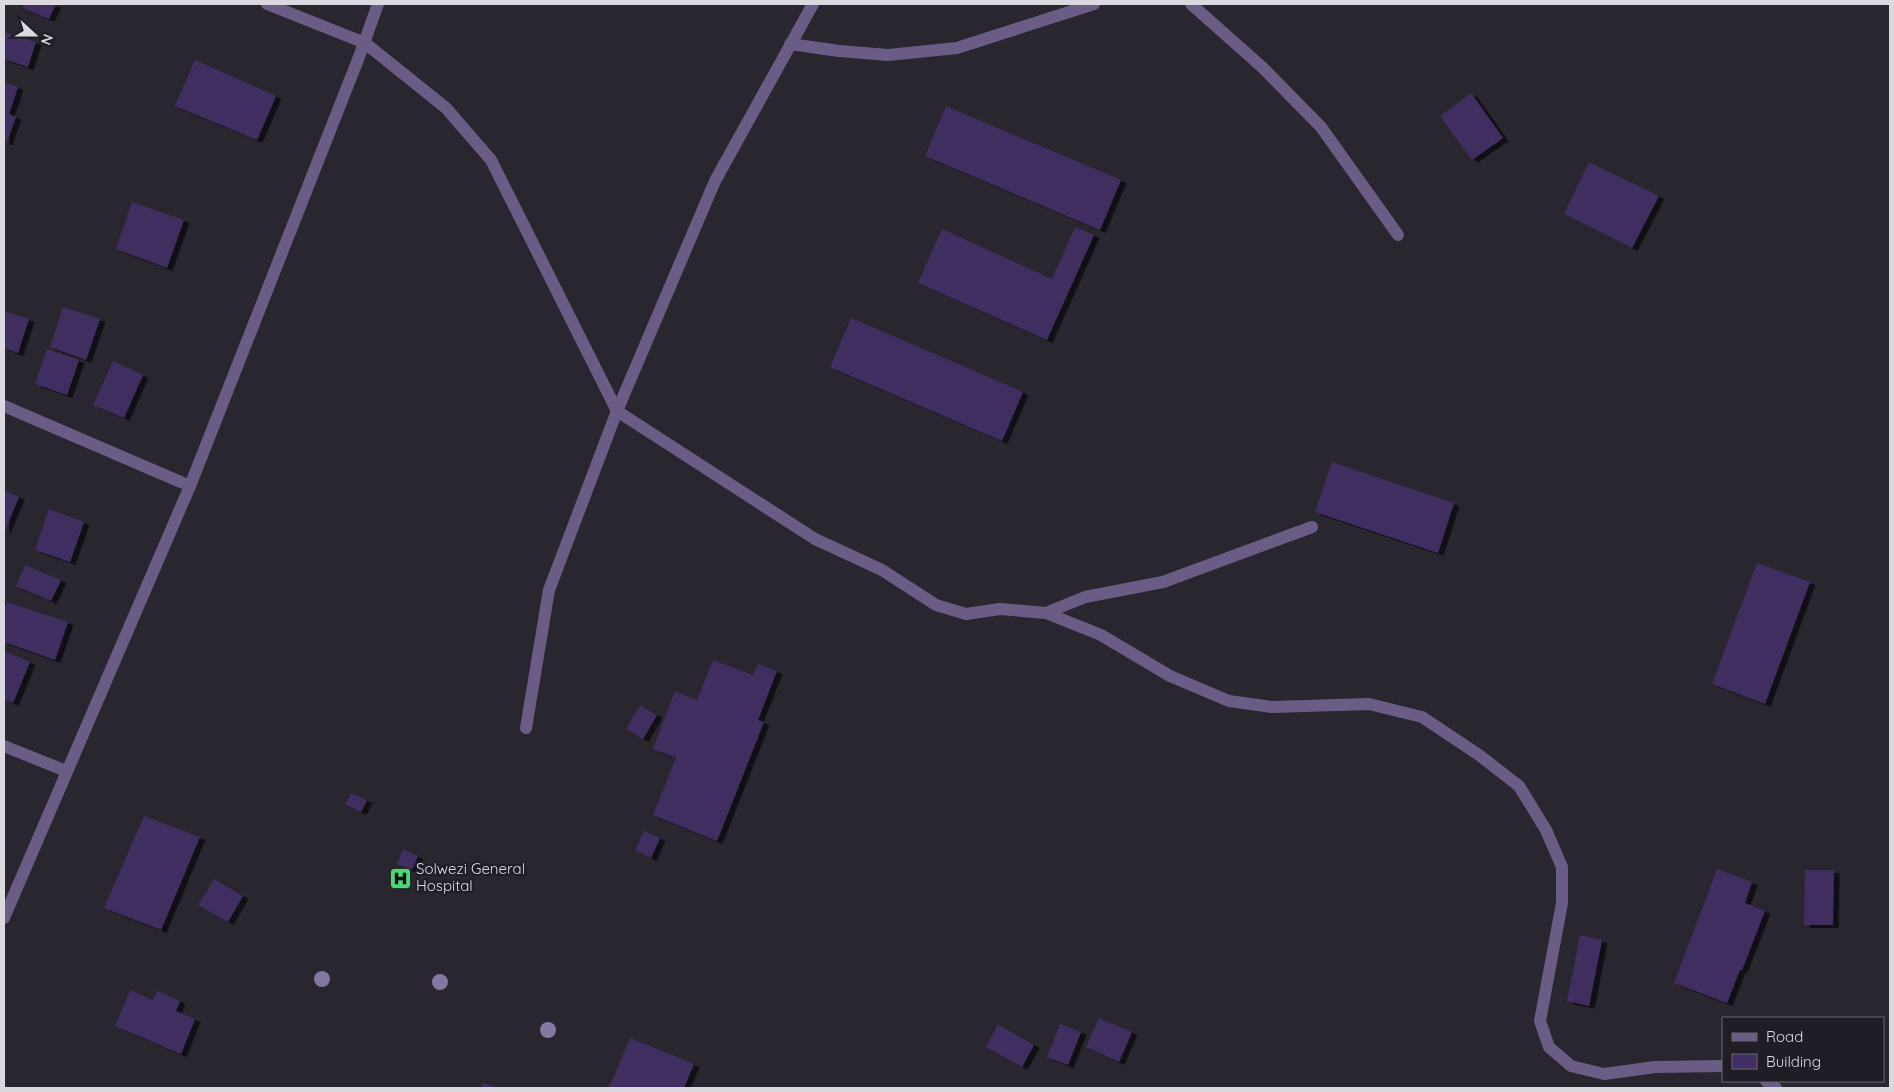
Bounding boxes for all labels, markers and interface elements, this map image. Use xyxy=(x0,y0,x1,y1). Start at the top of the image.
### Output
north arrow xyxy=(10,10,60,60)
text: N xyxy=(37,32,57,48)
place label: Solwezi General Hospital xyxy=(416,859,525,895)
hospital icon: Solwezi General Hospital xyxy=(388,866,412,890)
legend xyxy=(1722,1017,1884,1082)
text: Road xyxy=(1766,1027,1803,1046)
text: Building xyxy=(1766,1052,1821,1071)

